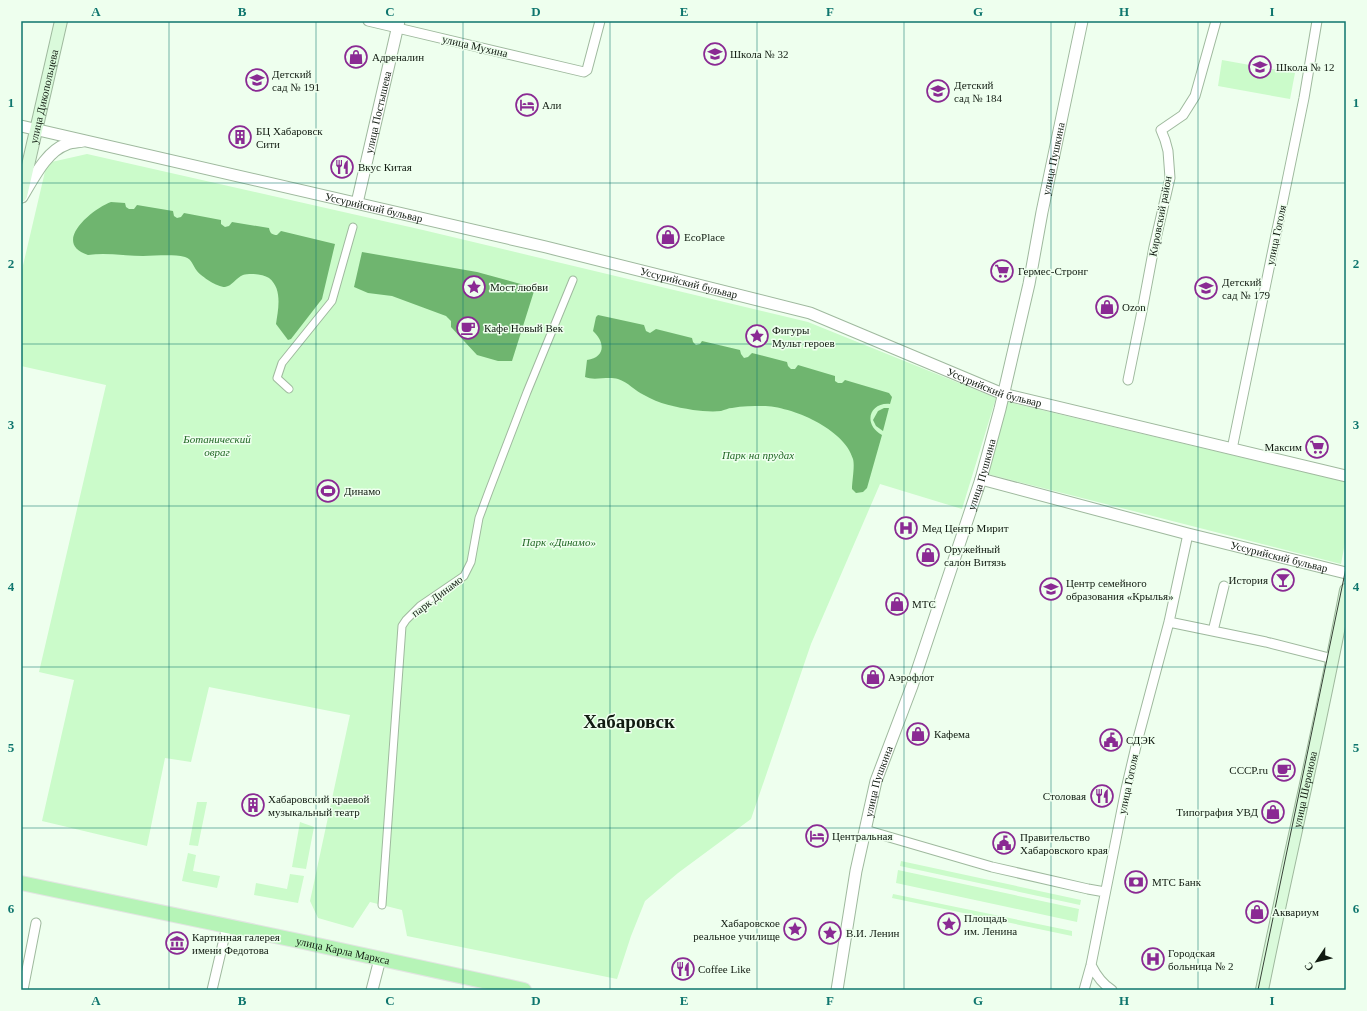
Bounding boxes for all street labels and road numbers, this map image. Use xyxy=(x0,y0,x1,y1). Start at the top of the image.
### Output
street label: улица Мухина xyxy=(441,33,509,59)
street label: улица Дикопольцева xyxy=(27,48,60,145)
street label: улица Постышева xyxy=(363,70,393,155)
street label: улица Пушкина xyxy=(1040,121,1067,196)
street label: Кировский район xyxy=(1146,175,1174,257)
street label: Уссурийский бульвар xyxy=(324,190,424,224)
street label: улица Гоголя xyxy=(1264,204,1288,266)
street label: Уссурийский бульвар xyxy=(639,265,739,301)
street label: Уссурийский бульвар xyxy=(945,365,1044,409)
street label: улица Пушкина xyxy=(965,437,998,512)
street label: Уссурийский бульвар xyxy=(1229,539,1329,574)
street label: парк Динамо xyxy=(409,573,465,619)
street label: улица Пушкина xyxy=(862,744,895,818)
street label: улица Шеронова xyxy=(1291,750,1319,829)
street label: улица Гоголя xyxy=(1116,753,1140,815)
street label: улица Карла Маркса xyxy=(295,935,391,967)

